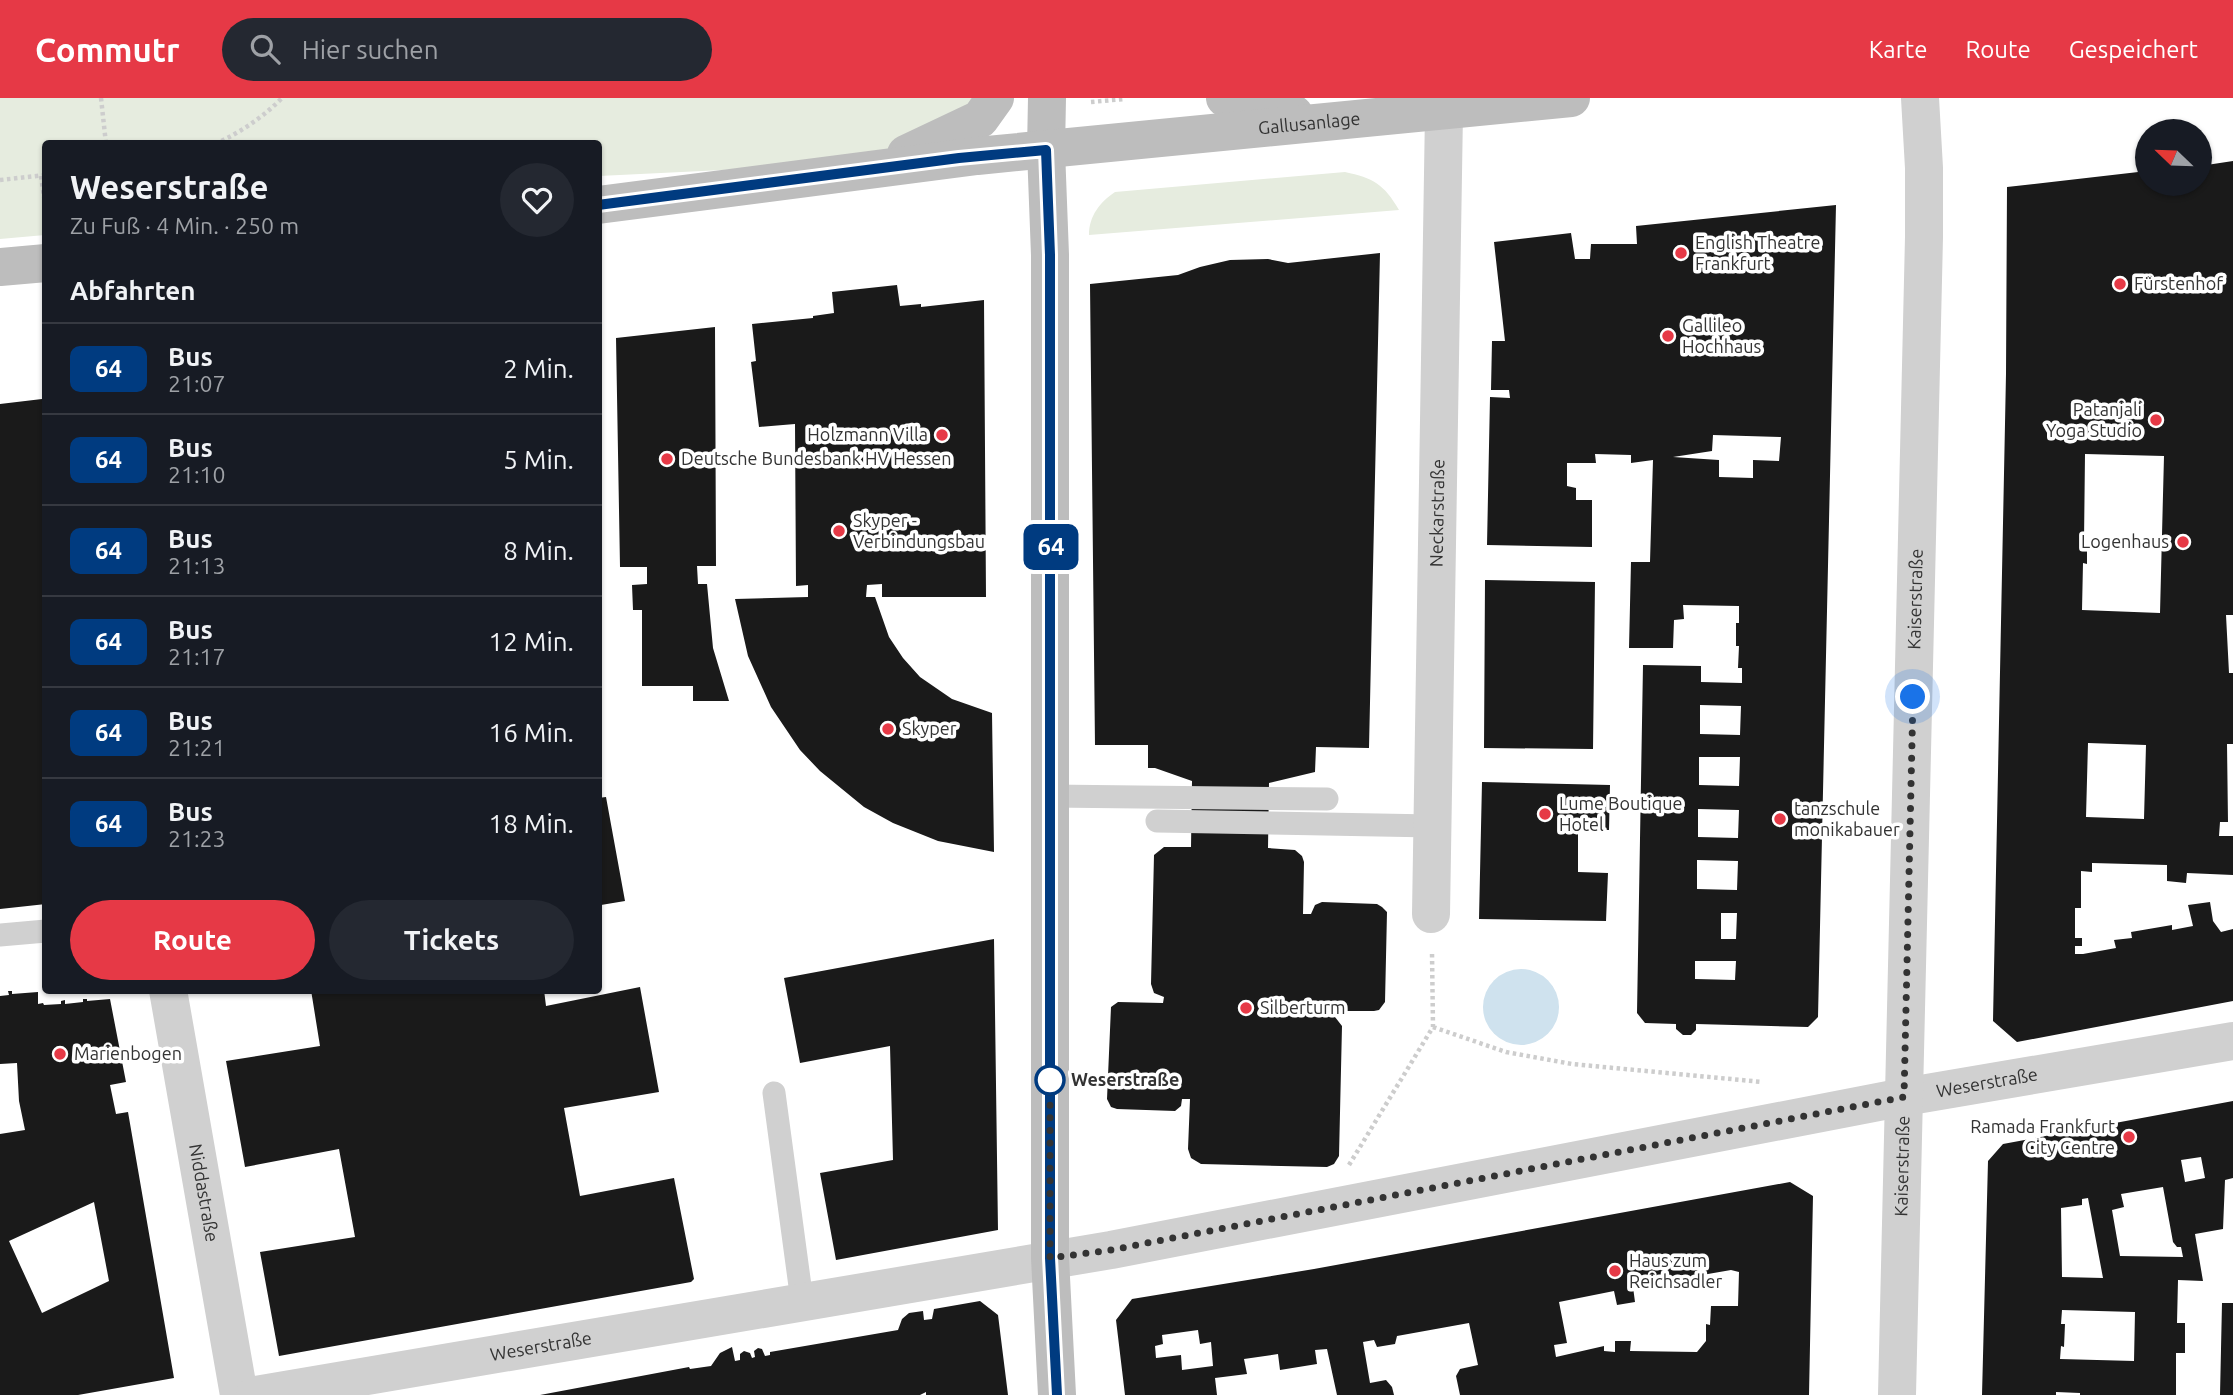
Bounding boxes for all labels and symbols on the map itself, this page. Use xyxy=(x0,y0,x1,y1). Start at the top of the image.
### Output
street label: Gallusanlage xyxy=(1257,108,1361,137)
north arrow xyxy=(2135,119,2212,196)
place label: English Theatre Frankfurt xyxy=(1695,232,1820,273)
marker: English Theatre Frankfurt xyxy=(1673,245,1689,261)
place label: Fürstenhof xyxy=(2134,273,2223,293)
marker: Fürstenhof xyxy=(2112,276,2128,292)
place label: Gallileo Hochhaus xyxy=(1682,315,1762,356)
marker: Gallileo Hochhaus xyxy=(1660,328,1676,344)
place label: Patanjali Yoga Studio xyxy=(2046,399,2142,440)
marker: Patanjali Yoga Studio xyxy=(2148,412,2164,428)
place label: Holzmann Villa xyxy=(807,424,928,444)
marker: Holzmann Villa xyxy=(934,427,950,443)
place label: Deutsche Bundesbank HV Hessen xyxy=(681,448,951,468)
marker: Deutsche Bundesbank HV Hessen xyxy=(659,451,675,467)
street label: Neckarstraße xyxy=(1426,459,1447,567)
place label: Skyper - Verbindungsbau xyxy=(853,510,985,551)
marker: Skyper - Verbindungsbau xyxy=(831,523,847,539)
line badge: 64 xyxy=(1020,524,1082,570)
place label: Logenhaus xyxy=(2081,531,2169,551)
marker: Logenhaus xyxy=(2175,534,2191,550)
street label: Kaiserstraße xyxy=(1903,549,1926,650)
your location xyxy=(1895,679,1930,714)
place label: Skyper xyxy=(902,718,957,738)
marker: Skyper xyxy=(880,721,896,737)
place label: Lume Boutique Hotel xyxy=(1559,793,1682,834)
place label: tanzschule monikabauer xyxy=(1794,798,1900,839)
marker: Lume Boutique Hotel xyxy=(1537,806,1553,822)
marker: tanzschule monikabauer xyxy=(1772,811,1788,827)
place label: Silberturm xyxy=(1260,997,1346,1017)
marker: Silberturm xyxy=(1238,1000,1254,1016)
place label: Marienbogen xyxy=(74,1043,182,1063)
marker: Marienbogen xyxy=(52,1046,68,1062)
street label: Weserstraße xyxy=(1935,1063,2039,1100)
marker: Weserstraße xyxy=(1035,1065,1065,1095)
place label: Weserstraße xyxy=(1071,1069,1179,1089)
street label: Kaiserstraße xyxy=(1890,1115,1913,1217)
place label: Ramada Frankfurt City Centre xyxy=(1970,1116,2115,1157)
marker: Ramada Frankfurt City Centre xyxy=(2121,1129,2137,1145)
street label: Niddastraße xyxy=(186,1142,223,1243)
place label: Haus zum Reichsadler xyxy=(1629,1250,1722,1291)
marker: Haus zum Reichsadler xyxy=(1607,1263,1623,1279)
street label: Weserstraße xyxy=(488,1327,593,1364)

